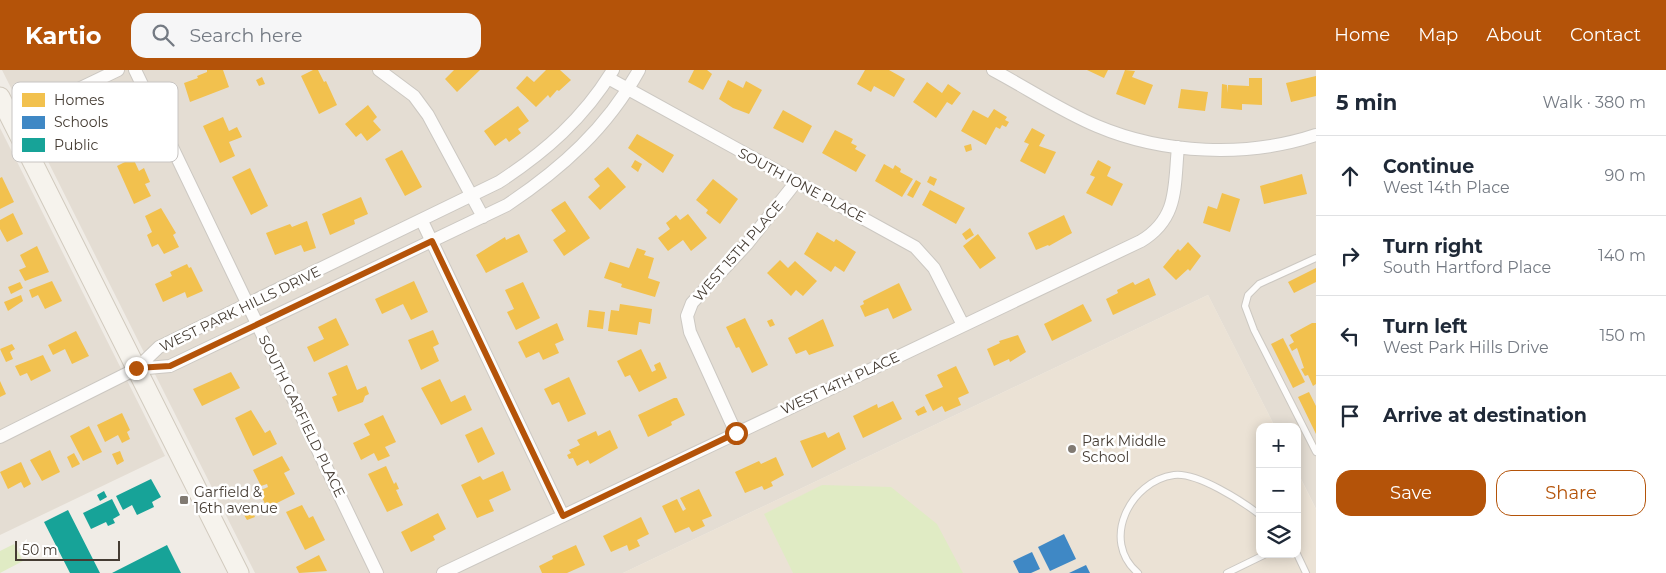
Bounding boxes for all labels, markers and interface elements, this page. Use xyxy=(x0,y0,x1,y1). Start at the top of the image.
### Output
search box xyxy=(131,13,481,58)
text: Kartio xyxy=(25,21,101,50)
icon: search xyxy=(149,21,177,49)
text: Search here xyxy=(189,24,302,47)
text: Home xyxy=(1334,24,1390,46)
text: Map xyxy=(1418,24,1458,46)
text: About xyxy=(1486,24,1542,46)
text: Contact xyxy=(1570,24,1641,46)
legend xyxy=(12,82,178,162)
text: 5 min xyxy=(1336,90,1397,115)
text: Homes xyxy=(54,91,104,109)
text: Walk · 380 m xyxy=(1542,93,1646,112)
text: Schools xyxy=(54,113,108,131)
text: Public xyxy=(54,136,98,154)
street label: SOUTH IONE PLACE xyxy=(735,144,869,226)
text: Continue xyxy=(1383,155,1474,178)
icon: ahead xyxy=(1336,162,1364,190)
text: 90 m xyxy=(1604,166,1646,185)
text: West 14th Place xyxy=(1383,178,1510,197)
street label: WEST 15TH PLACE xyxy=(689,197,787,305)
text: Turn right xyxy=(1383,235,1483,258)
icon: right xyxy=(1336,242,1364,270)
text: 140 m xyxy=(1598,246,1646,265)
text: South Hartford Place xyxy=(1383,258,1551,277)
street label: WEST PARK HILLS DRIVE xyxy=(157,262,323,356)
text: Turn left xyxy=(1383,315,1468,338)
icon: left xyxy=(1336,322,1364,350)
text: 150 m xyxy=(1599,326,1646,345)
street label: SOUTH GARFIELD PLACE xyxy=(255,332,349,500)
text: West Park Hills Drive xyxy=(1383,338,1549,357)
street label: WEST 14TH PLACE xyxy=(778,348,902,418)
route end xyxy=(125,357,148,380)
icon: arrive xyxy=(1336,402,1364,430)
text: Arrive at destination xyxy=(1383,404,1587,427)
route start xyxy=(725,422,748,445)
map controls xyxy=(1256,423,1301,558)
button: + xyxy=(1256,423,1301,468)
place label: Park Middle School xyxy=(1082,432,1166,466)
marker: Park Middle School xyxy=(1066,443,1078,455)
button: − xyxy=(1256,468,1301,513)
button: Save xyxy=(1336,470,1486,516)
button: Share xyxy=(1496,470,1646,516)
place label: Garfield & 16th avenue xyxy=(194,483,278,517)
marker: Garfield & 16th avenue xyxy=(178,494,190,506)
button: layers xyxy=(1256,513,1301,558)
scale bar xyxy=(15,538,120,561)
text: 50 m xyxy=(22,541,58,559)

